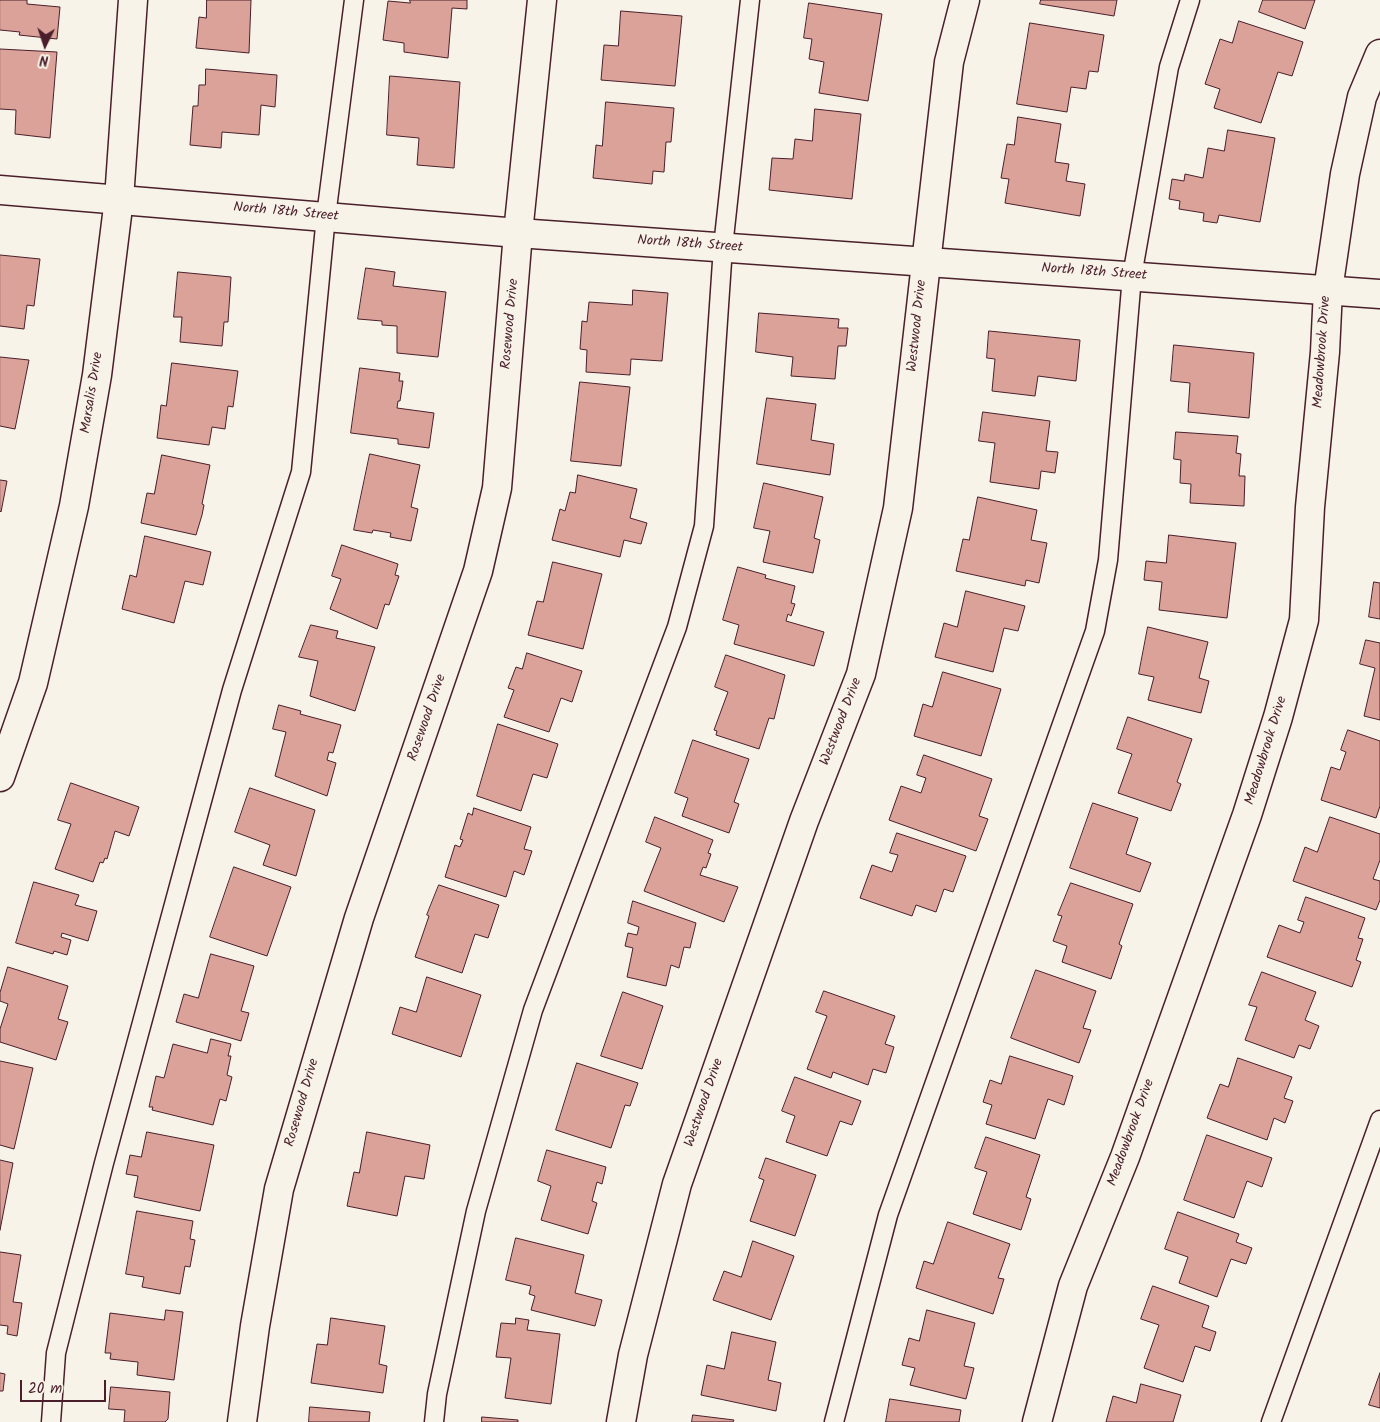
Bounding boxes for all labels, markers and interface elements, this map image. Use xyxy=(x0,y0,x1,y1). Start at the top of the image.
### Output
north arrow xyxy=(20,20,70,70)
text: N xyxy=(39,49,49,71)
street label: North 18th Street xyxy=(233,200,339,226)
street label: North 18th Street xyxy=(637,233,743,257)
street label: North 18th Street xyxy=(1041,261,1147,285)
street label: Rosewood Drive xyxy=(499,278,523,370)
street label: Westwood Drive xyxy=(905,279,931,373)
street label: Meadowbrook Drive xyxy=(1311,295,1335,409)
street label: Marsalis Drive xyxy=(78,351,108,435)
street label: Rosewood Drive xyxy=(405,672,451,764)
street label: Westwood Drive xyxy=(818,676,866,768)
street label: Meadowbrook Drive xyxy=(1242,695,1292,807)
street label: Rosewood Drive xyxy=(282,1057,324,1149)
street label: Westwood Drive xyxy=(682,1057,728,1149)
street label: Meadowbrook Drive xyxy=(1105,1077,1159,1189)
scale bar xyxy=(22,1370,109,1402)
text: 20 m xyxy=(28,1377,62,1401)

